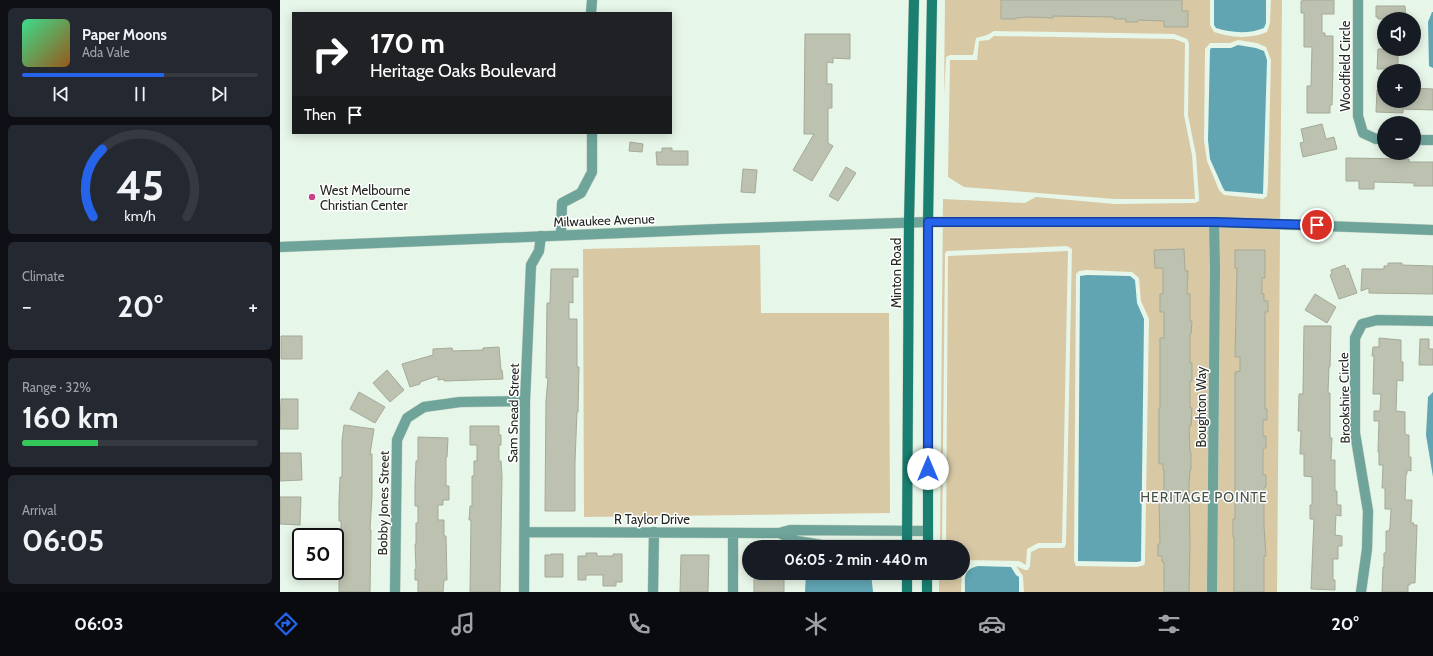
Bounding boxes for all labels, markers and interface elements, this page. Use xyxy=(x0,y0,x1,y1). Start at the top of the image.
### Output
map controls xyxy=(1377,12,1421,160)
button: sound xyxy=(1377,12,1421,56)
street label: Woodfield Circle xyxy=(1337,20,1353,111)
text: Paper Moons xyxy=(82,26,167,44)
text: 170 m xyxy=(370,26,445,60)
icon: right xyxy=(304,28,356,80)
text: Ada Vale xyxy=(82,44,130,60)
text: Heritage Oaks Boulevard xyxy=(370,60,556,82)
button: + xyxy=(1377,64,1421,108)
icon: previous xyxy=(50,83,72,105)
icon: pause xyxy=(129,83,151,105)
icon: next xyxy=(208,83,230,105)
icon: arrive xyxy=(344,104,366,126)
text: Then xyxy=(304,106,336,124)
button: − xyxy=(1377,116,1421,160)
text: 45 xyxy=(116,160,164,210)
place label: West Melbourne Christian Center xyxy=(320,182,411,213)
marker: West Melbourne Christian Center xyxy=(307,192,317,202)
text: km/h xyxy=(124,207,156,225)
pin xyxy=(1300,208,1334,242)
street label: Milwaukee Avenue xyxy=(553,210,655,230)
icon: arrive xyxy=(1306,214,1328,236)
street label: Minton Road xyxy=(888,238,904,308)
text: Climate xyxy=(22,268,64,284)
text: 20° xyxy=(117,288,163,325)
text: − xyxy=(22,293,32,320)
text: + xyxy=(248,293,258,320)
street label: Brookshire Circle xyxy=(1335,352,1353,444)
street label: Sam Snead Street xyxy=(504,363,522,463)
street label: Boughton Way xyxy=(1193,366,1209,448)
text: Range · 32% xyxy=(22,379,91,395)
text: 160 km xyxy=(22,399,118,436)
position arrow xyxy=(907,448,949,490)
street label: Bobby Jones Street xyxy=(374,450,392,555)
district label: HERITAGE POINTE xyxy=(1140,488,1268,506)
text: Arrival xyxy=(22,502,57,518)
street label: R Taylor Drive xyxy=(614,511,690,527)
text: 06:05 xyxy=(22,522,104,559)
speed limit sign: 50 xyxy=(292,528,344,580)
text: 06:05 · 2 min · 440 m xyxy=(784,551,928,569)
icon: directions xyxy=(272,610,300,638)
icon: music xyxy=(449,610,477,638)
icon: phone xyxy=(625,610,653,638)
icon: climate xyxy=(802,610,830,638)
icon: car xyxy=(978,610,1006,638)
icon: filters xyxy=(1155,610,1183,638)
text: 06:03 xyxy=(74,613,124,635)
text: 20° xyxy=(1331,613,1359,635)

